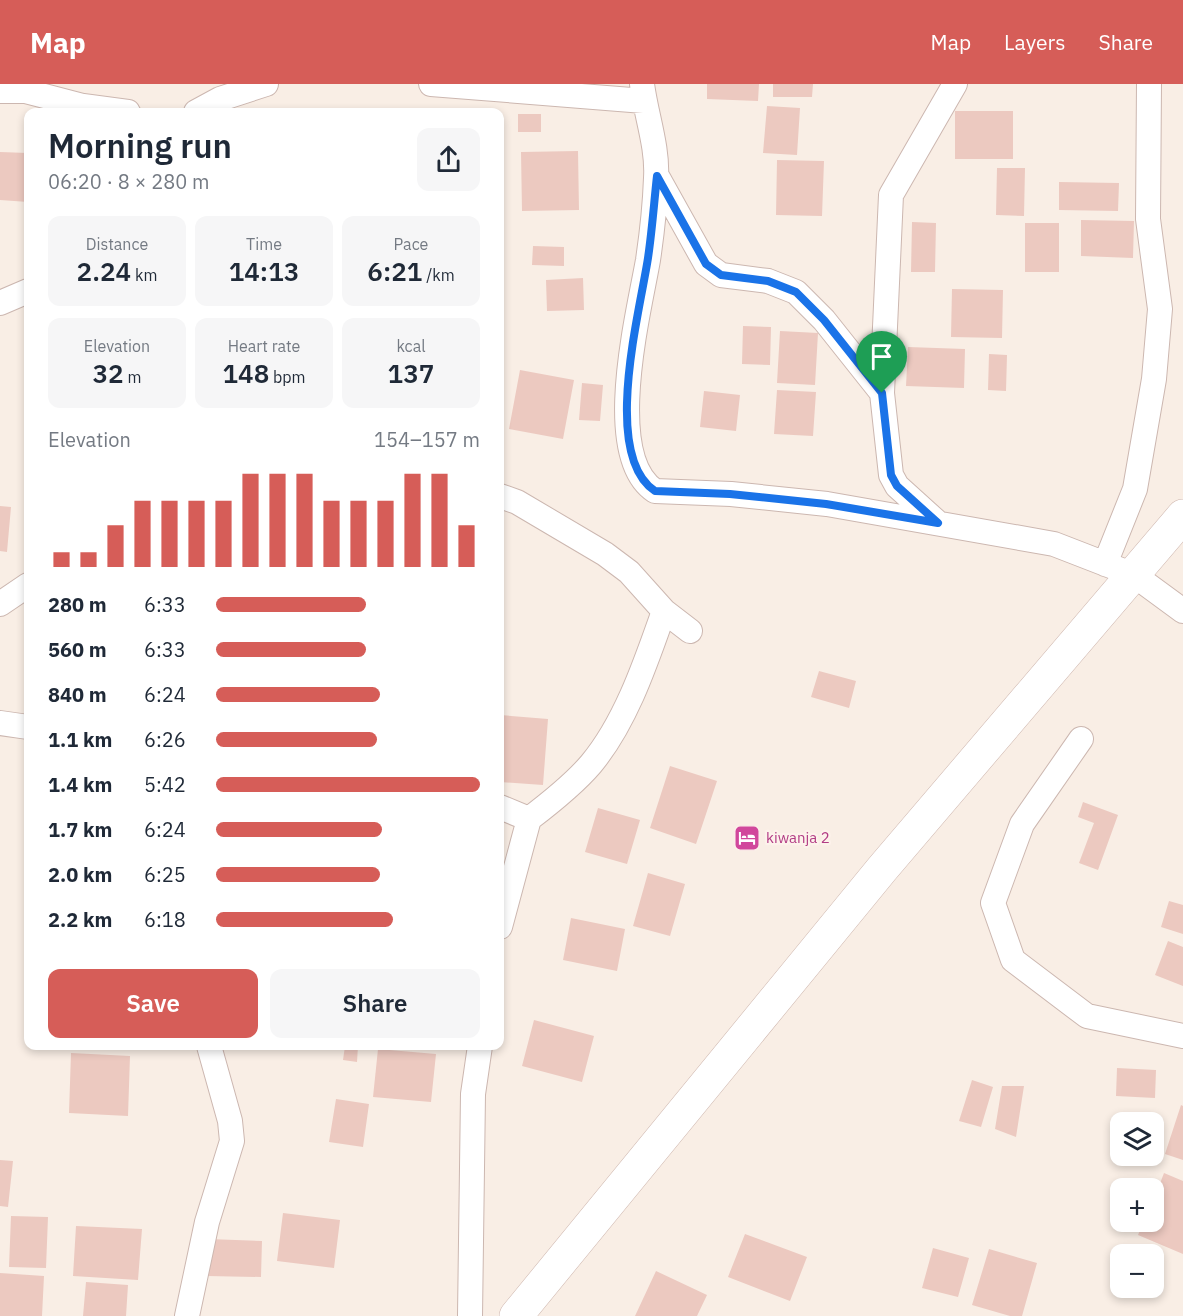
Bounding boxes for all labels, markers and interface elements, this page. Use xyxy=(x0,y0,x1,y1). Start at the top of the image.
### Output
text: Map xyxy=(30,24,86,61)
text: Map xyxy=(931,28,971,56)
text: Layers xyxy=(1004,28,1066,56)
text: Share xyxy=(1099,28,1153,56)
text: Morning run xyxy=(48,124,232,167)
button: share xyxy=(417,128,480,191)
text: 06:20 · 8 × 280 m xyxy=(48,168,209,195)
text: Distance xyxy=(86,234,148,254)
text: Time xyxy=(246,234,282,254)
text: Pace xyxy=(394,234,428,254)
text: 2.24 xyxy=(77,254,131,288)
text: 14:13 xyxy=(229,254,299,288)
text: 6:21 xyxy=(367,254,422,288)
text: km xyxy=(131,265,157,285)
text: /km xyxy=(422,265,455,285)
pin xyxy=(856,331,907,393)
text: Elevation xyxy=(84,336,150,356)
text: Heart rate xyxy=(228,336,300,356)
text: kcal xyxy=(396,336,426,356)
icon: arrive xyxy=(865,340,898,373)
text: 32 xyxy=(93,356,124,390)
text: 148 xyxy=(222,356,269,390)
text: 137 xyxy=(388,356,434,390)
text: m xyxy=(124,367,141,387)
text: bpm xyxy=(269,367,306,387)
text: Elevation xyxy=(48,426,131,453)
text: 154–157 m xyxy=(374,426,480,453)
text: 280 m xyxy=(48,591,107,618)
text: 6:33 xyxy=(144,591,186,618)
text: 560 m xyxy=(48,636,107,663)
text: 6:33 xyxy=(144,636,186,663)
text: 840 m xyxy=(48,681,107,708)
text: 6:24 xyxy=(144,681,186,708)
text: 1.1 km xyxy=(48,726,112,753)
text: 6:26 xyxy=(144,726,186,753)
text: 1.4 km xyxy=(48,771,112,798)
text: 5:42 xyxy=(144,771,186,798)
text: 1.7 km xyxy=(48,816,112,843)
text: 6:24 xyxy=(144,816,186,843)
hotel icon: kiwanja 2 xyxy=(732,823,762,853)
place label: kiwanja 2 xyxy=(766,828,830,847)
text: 2.0 km xyxy=(48,861,112,888)
text: 6:25 xyxy=(144,861,186,888)
text: 2.2 km xyxy=(48,906,112,933)
text: 6:18 xyxy=(144,906,186,933)
button: Save xyxy=(48,969,258,1038)
button: Share xyxy=(270,969,480,1038)
map controls xyxy=(1110,1112,1164,1298)
button: layers xyxy=(1110,1112,1164,1166)
button: + xyxy=(1110,1178,1164,1232)
button: − xyxy=(1110,1244,1164,1298)

